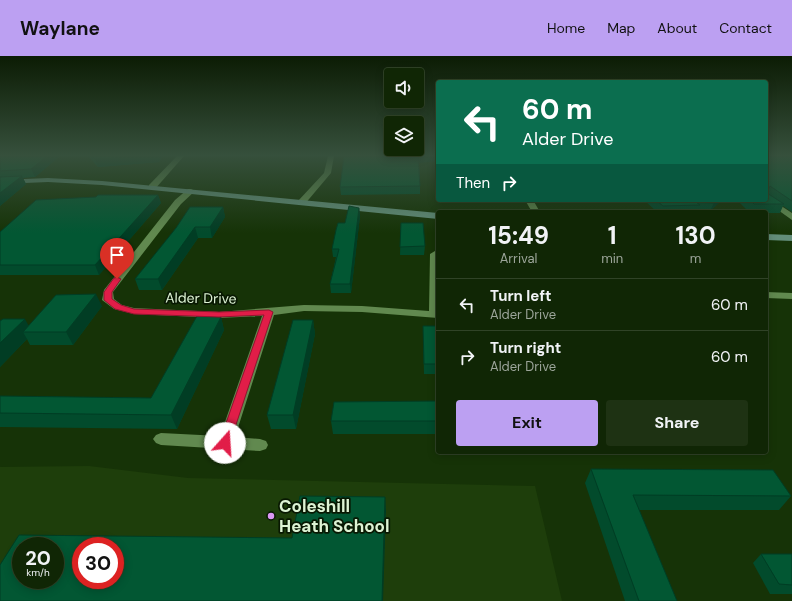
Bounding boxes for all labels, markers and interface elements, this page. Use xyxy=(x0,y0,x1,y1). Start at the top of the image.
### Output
text: Waylane xyxy=(20,16,100,41)
text: Home xyxy=(547,19,585,37)
text: Map xyxy=(607,19,635,37)
text: About xyxy=(657,19,697,37)
text: Contact xyxy=(719,19,772,37)
map controls xyxy=(384,68,424,156)
button: sound xyxy=(384,68,424,108)
text: 60 m xyxy=(522,91,592,128)
icon: left xyxy=(456,96,508,148)
button: layers xyxy=(384,116,424,156)
text: Alder Drive xyxy=(522,127,614,151)
icon: right xyxy=(498,172,520,194)
text: Then xyxy=(456,173,490,193)
text: 15:49 xyxy=(488,220,549,251)
text: 1 xyxy=(608,220,617,251)
text: 130 xyxy=(676,220,716,251)
pin xyxy=(100,238,134,279)
icon: arrive xyxy=(106,244,128,266)
text: Arrival xyxy=(500,250,538,267)
text: min xyxy=(601,250,623,267)
text: m xyxy=(690,250,701,267)
text: Turn left xyxy=(490,286,551,306)
street label: Alder Drive xyxy=(165,288,237,308)
icon: left xyxy=(456,294,478,316)
text: 60 m xyxy=(711,295,748,315)
text: Alder Drive xyxy=(490,306,556,323)
text: Turn right xyxy=(490,338,561,358)
icon: right xyxy=(456,346,478,368)
text: 60 m xyxy=(711,347,748,367)
text: Alder Drive xyxy=(490,358,556,375)
button: Exit xyxy=(456,400,598,446)
button: Share xyxy=(606,400,748,446)
position arrow xyxy=(204,422,246,464)
place label: Coleshill Heath School xyxy=(279,495,389,537)
marker: Coleshill Heath School xyxy=(266,511,276,521)
speed limit sign: 30 xyxy=(72,537,124,589)
text: 20 xyxy=(25,545,51,571)
text: km/h xyxy=(26,566,50,579)

